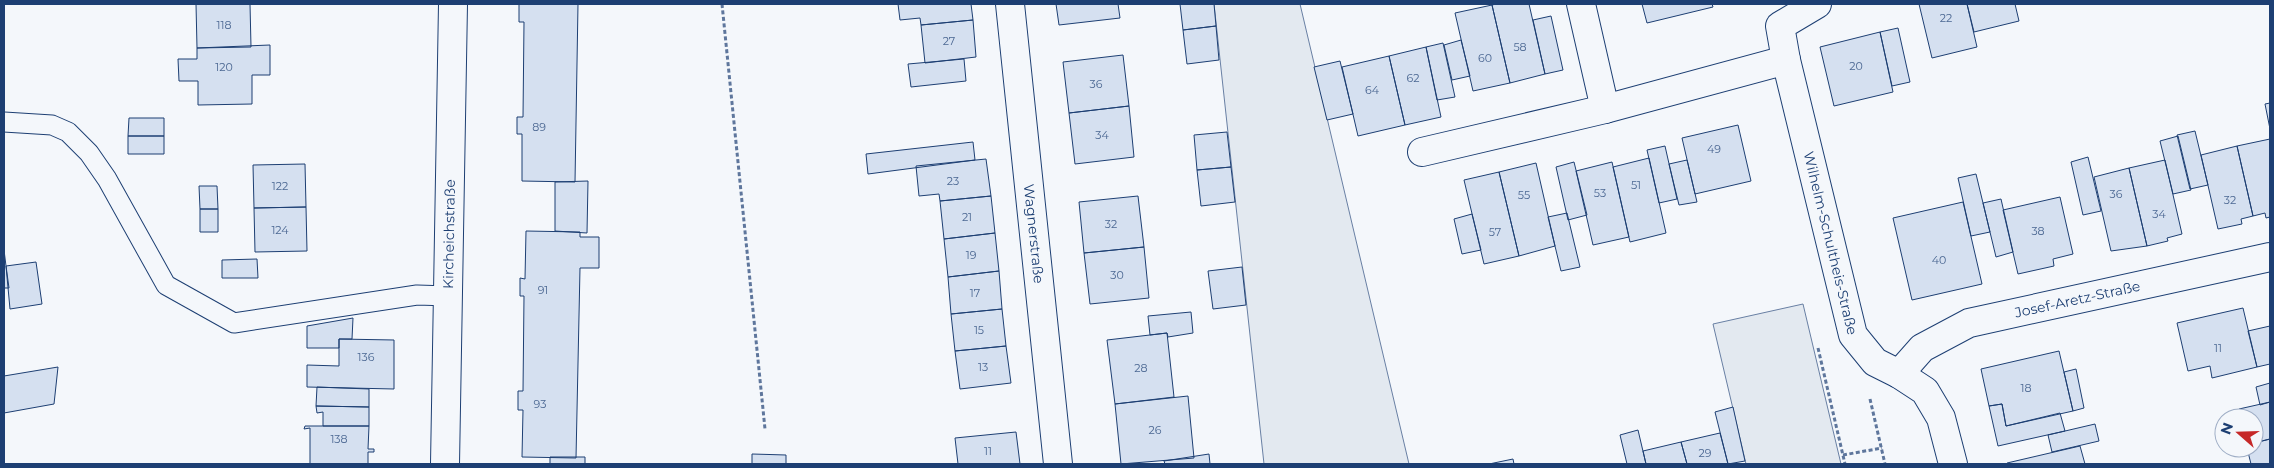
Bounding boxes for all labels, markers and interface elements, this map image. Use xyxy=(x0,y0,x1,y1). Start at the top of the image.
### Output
house number: 22 xyxy=(1940,11,1952,25)
house number: 118 xyxy=(217,18,231,32)
house number: 27 xyxy=(943,34,955,48)
house number: 58 xyxy=(1513,40,1527,54)
house number: 60 xyxy=(1478,51,1492,65)
house number: 20 xyxy=(1849,59,1863,73)
house number: 120 xyxy=(215,60,233,74)
house number: 62 xyxy=(1407,71,1419,85)
house number: 36 xyxy=(1090,77,1103,91)
house number: 64 xyxy=(1365,83,1380,97)
house number: 89 xyxy=(532,120,546,134)
house number: 34 xyxy=(1095,128,1109,142)
house number: 49 xyxy=(1707,142,1721,156)
street label: Wilhelm-Schultheis-Straße xyxy=(1800,149,1862,337)
house number: 23 xyxy=(947,174,959,188)
house number: 51 xyxy=(1631,178,1641,192)
house number: 122 xyxy=(272,179,288,193)
street label: Kircheichstraße xyxy=(439,179,459,289)
street label: Wagnerstraße xyxy=(1020,183,1048,284)
house number: 53 xyxy=(1594,186,1606,200)
house number: 36 xyxy=(2110,187,2123,201)
house number: 55 xyxy=(1518,188,1530,202)
house number: 32 xyxy=(2224,193,2236,207)
house number: 34 xyxy=(2152,207,2166,221)
house number: 21 xyxy=(962,210,972,224)
house number: 32 xyxy=(1105,217,1117,231)
house number: 124 xyxy=(271,223,289,237)
house number: 38 xyxy=(2031,224,2045,238)
house number: 57 xyxy=(1489,225,1501,239)
house number: 19 xyxy=(966,248,977,262)
house number: 40 xyxy=(1932,253,1946,267)
house number: 30 xyxy=(1110,268,1124,282)
street label: Josef-Aretz-Straße xyxy=(2012,277,2142,322)
house number: 91 xyxy=(538,283,548,297)
house number: 17 xyxy=(970,286,980,300)
house number: 15 xyxy=(974,323,984,337)
house number: 11 xyxy=(2214,341,2222,355)
house number: 136 xyxy=(358,350,375,364)
house number: 13 xyxy=(978,360,988,374)
house number: 28 xyxy=(1134,361,1148,375)
house number: 18 xyxy=(2021,381,2032,395)
house number: 93 xyxy=(534,397,546,411)
north arrow xyxy=(2214,408,2264,458)
text: N xyxy=(2216,420,2237,437)
house number: 26 xyxy=(1149,423,1162,437)
house number: 138 xyxy=(330,432,348,446)
house number: 11 xyxy=(984,444,992,458)
house number: 29 xyxy=(1699,446,1712,460)

